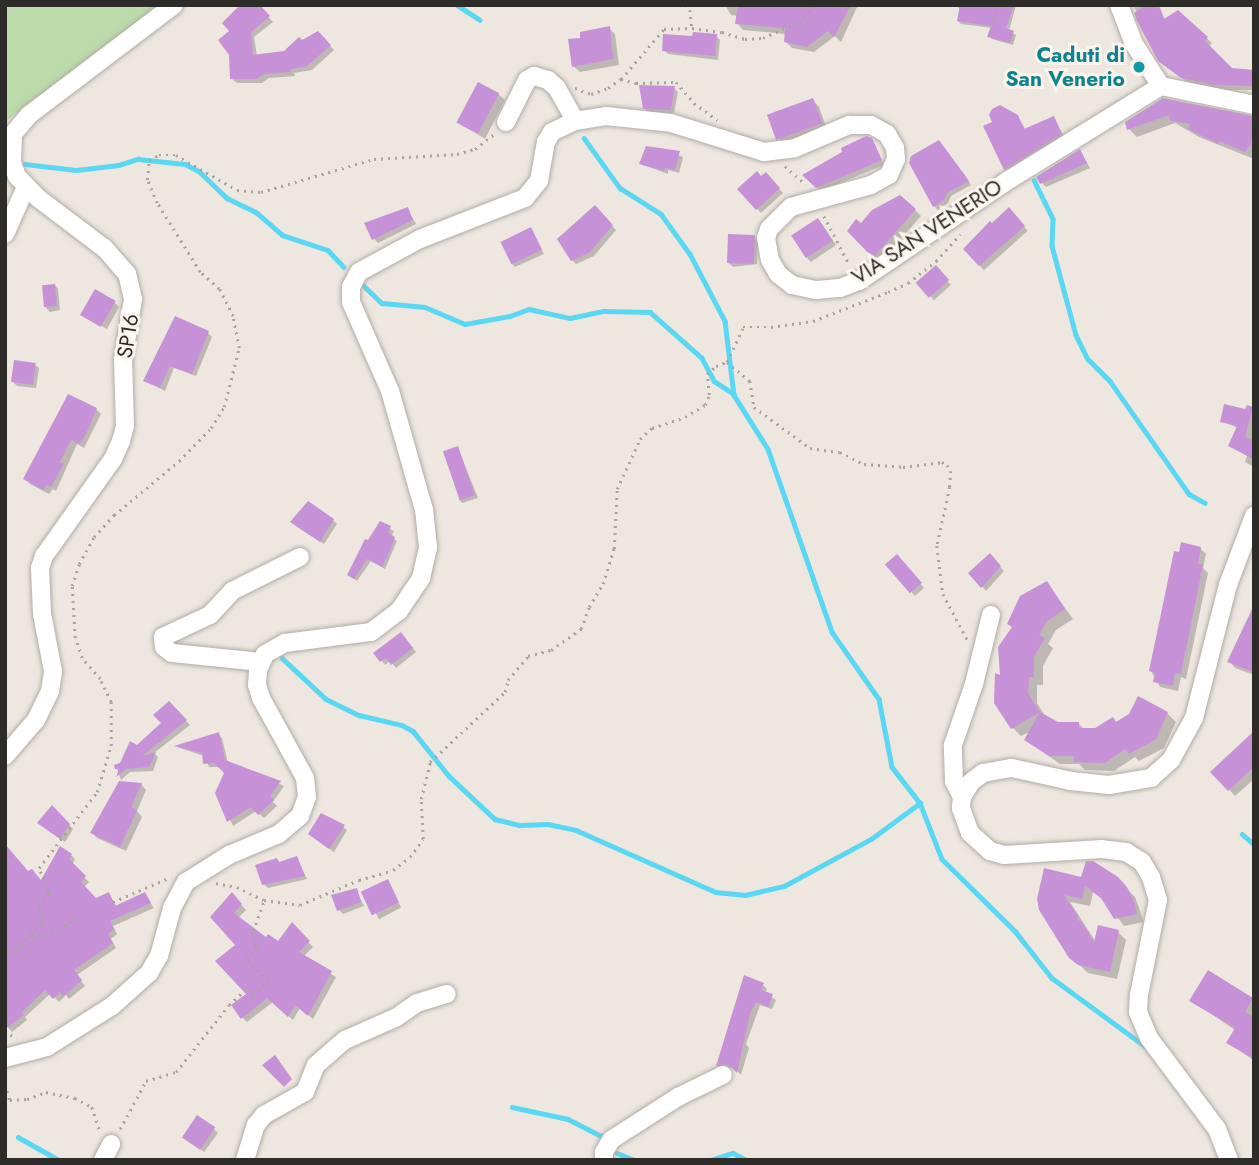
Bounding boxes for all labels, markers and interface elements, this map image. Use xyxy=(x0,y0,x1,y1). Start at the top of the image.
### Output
place label: Caduti di San Venerio xyxy=(1005,42,1125,92)
marker: Caduti di San Venerio xyxy=(1131,59,1147,75)
street label: VIA SAN VENERIO xyxy=(847,174,1007,290)
street label: SP16 xyxy=(112,312,144,360)

